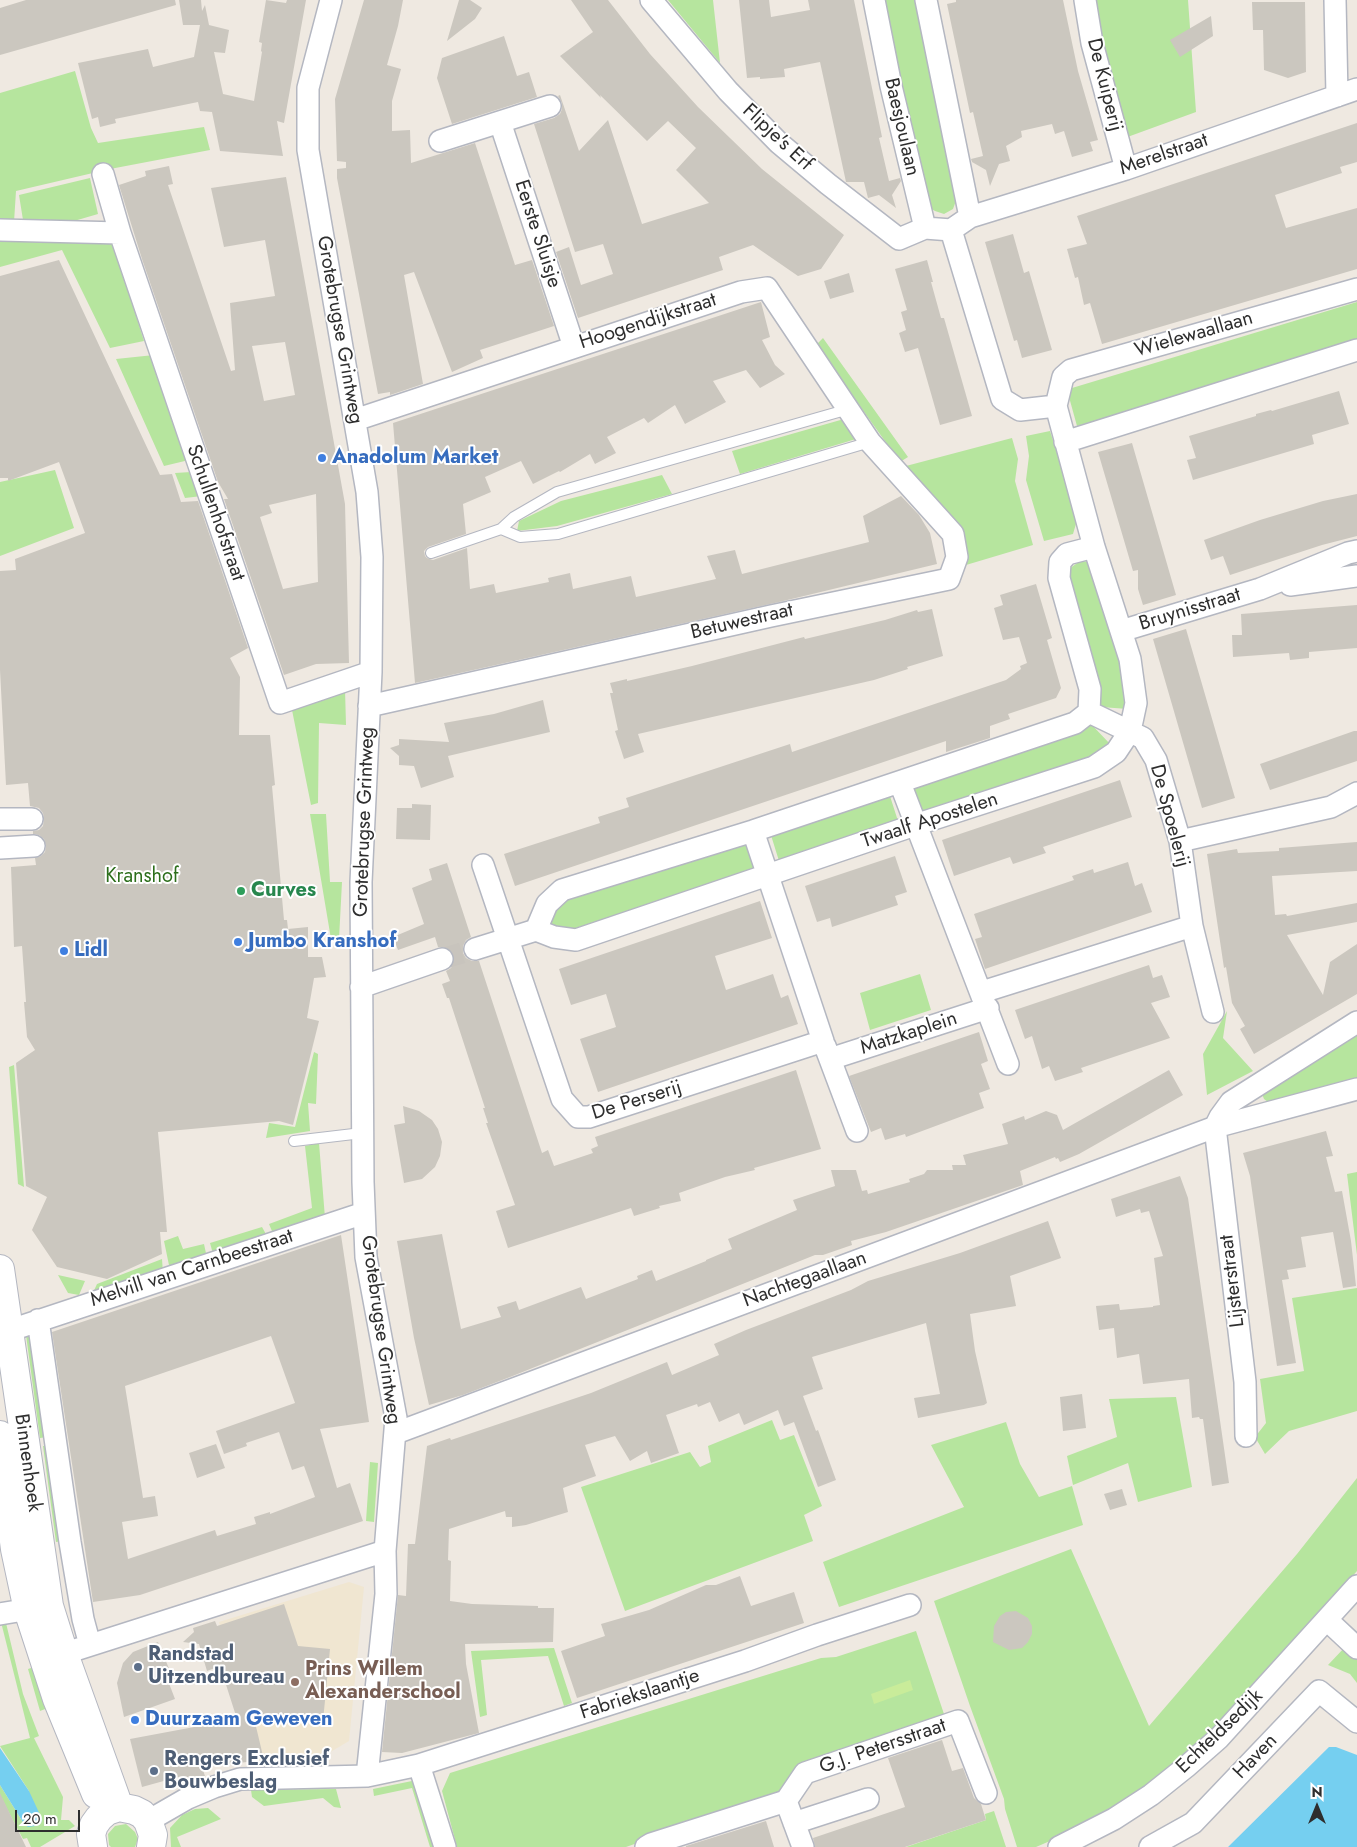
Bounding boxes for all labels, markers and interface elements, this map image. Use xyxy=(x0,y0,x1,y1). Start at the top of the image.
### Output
street label: De Kuiperij xyxy=(1081,36,1127,134)
street label: Baesjoulaan xyxy=(878,76,924,178)
street label: Flipje's Erf xyxy=(737,99,817,177)
street label: Merelstraat xyxy=(1117,129,1211,181)
street label: Eerste Sluisje xyxy=(508,177,566,291)
street label: Grotebrugse Grintweg xyxy=(311,234,367,426)
street label: Hoogendijkstraat xyxy=(577,289,719,355)
street label: Wielewaallaan xyxy=(1132,307,1256,363)
street label: Schullenhofstraat xyxy=(180,442,250,584)
place label: Anadolum Market xyxy=(332,446,498,470)
marker: Anadolum Market xyxy=(316,452,328,464)
street label: Bruynisstraat xyxy=(1136,583,1244,637)
street label: Betuwestraat xyxy=(689,599,795,645)
street label: Grotebrugse Grintweg xyxy=(350,726,380,918)
street label: De Spoelerij xyxy=(1144,762,1194,870)
street label: Twaalf Apostelen xyxy=(859,788,1001,854)
park label: Kranshof xyxy=(105,865,179,889)
place label: Curves xyxy=(251,879,316,903)
marker: Curves xyxy=(235,885,247,897)
place label: Jumbo Kranshof xyxy=(248,930,396,954)
marker: Jumbo Kranshof xyxy=(232,936,244,948)
place label: Lidl xyxy=(74,939,108,963)
marker: Lidl xyxy=(58,945,70,957)
street label: Matzkaplein xyxy=(858,1007,960,1061)
street label: De Perserij xyxy=(589,1076,685,1126)
street label: Melvill van Carnbeestraat xyxy=(88,1225,296,1313)
street label: Lijsterstraat xyxy=(1215,1233,1251,1329)
street label: Grotebrugse Grintweg xyxy=(355,1234,405,1426)
street label: Nachtegaallaan xyxy=(740,1247,870,1313)
street label: Binnenhoek xyxy=(8,1412,46,1514)
place label: Randstad Uitzendbureau xyxy=(148,1643,285,1690)
place label: Prins Willem Alexanderschool xyxy=(305,1658,461,1705)
marker: Randstad Uitzendbureau xyxy=(132,1661,144,1673)
street label: Fabriekslaantje xyxy=(577,1664,703,1726)
marker: Prins Willem Alexanderschool xyxy=(289,1676,301,1688)
street label: Echteldsedijk xyxy=(1172,1685,1268,1779)
place label: Duurzaam Geweven xyxy=(145,1708,333,1732)
marker: Duurzaam Geweven xyxy=(129,1714,141,1726)
street label: G.J. Petersstraat xyxy=(817,1714,949,1780)
street label: Haven xyxy=(1229,1730,1283,1784)
place label: Rengers Exclusief Bouwbeslag xyxy=(164,1748,329,1795)
marker: Rengers Exclusief Bouwbeslag xyxy=(148,1765,160,1777)
north arrow xyxy=(1292,1782,1342,1832)
text: N xyxy=(1311,1782,1323,1802)
scale bar xyxy=(18,1800,82,1832)
text: 20 m xyxy=(23,1808,57,1830)

